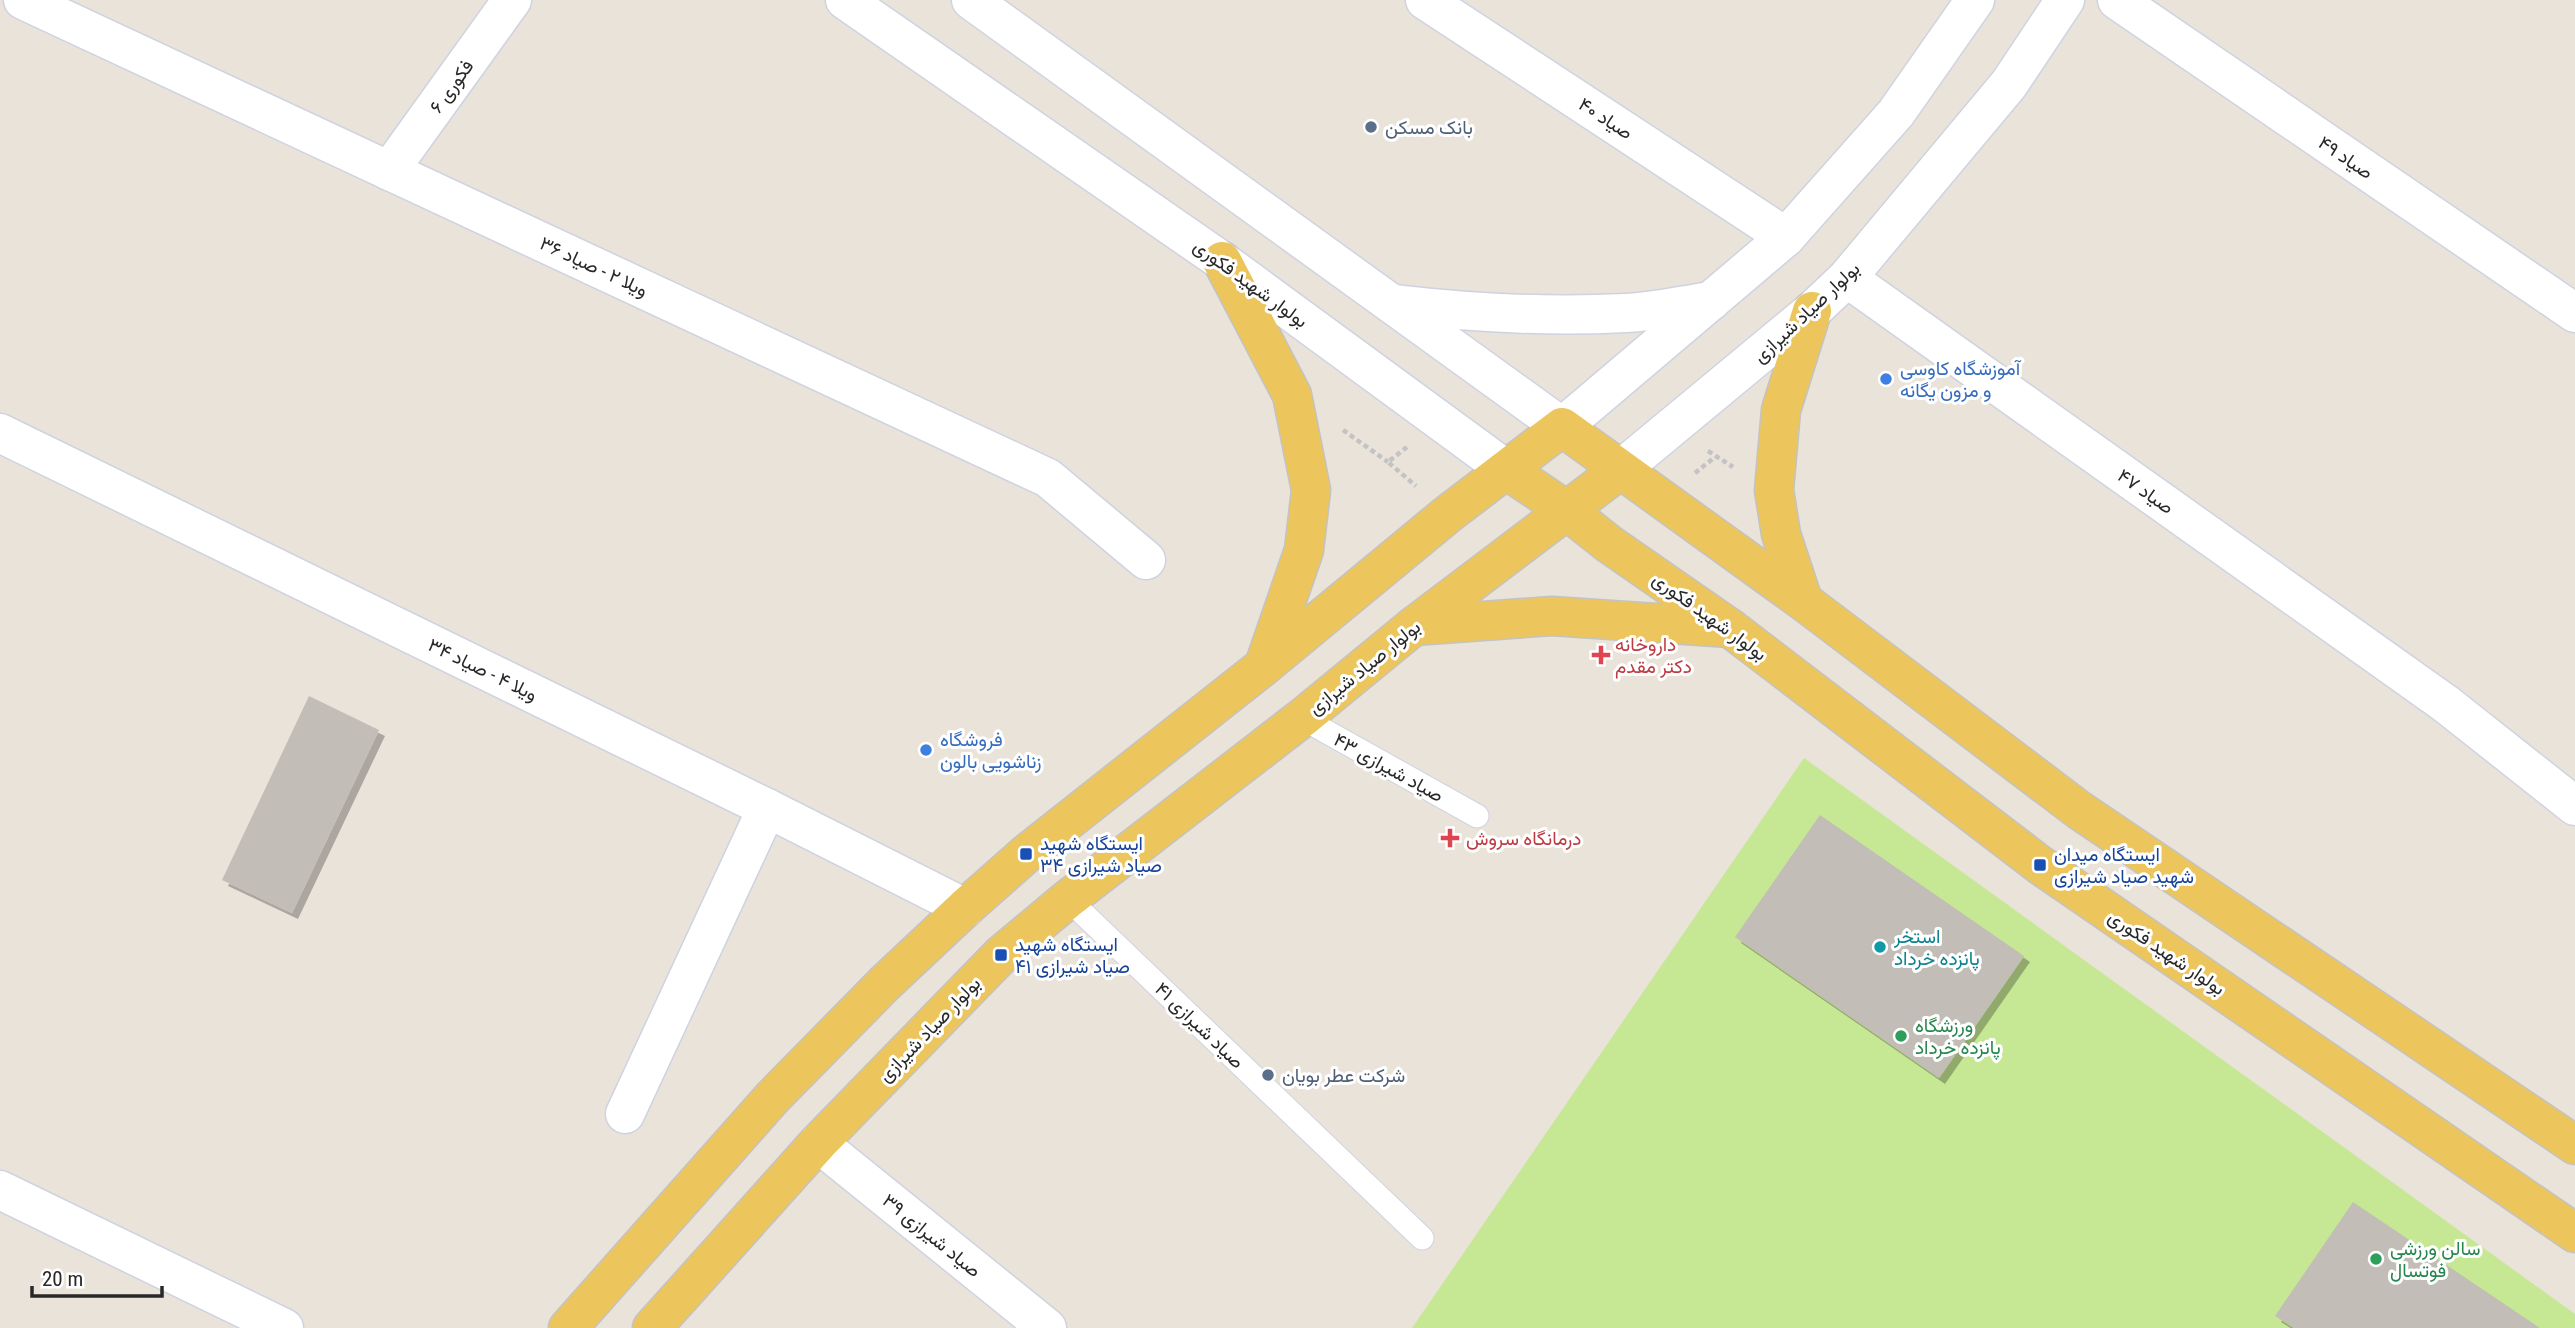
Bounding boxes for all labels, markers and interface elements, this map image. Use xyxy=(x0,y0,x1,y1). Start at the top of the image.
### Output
street label: فکوری ۶ xyxy=(424,55,478,117)
street label: صیاد ۴۰ xyxy=(1574,92,1637,144)
place label: بانک مسکن xyxy=(1385,116,1473,139)
marker: بانک مسکن xyxy=(1363,119,1379,135)
street label: صیاد ۴۹ xyxy=(2314,131,2378,184)
street label: ویلا ۲ - صیاد ۳۶ xyxy=(536,231,651,302)
street label: بولوار شهید فکوری xyxy=(1189,234,1312,333)
street label: بولوار صیاد شیرازی xyxy=(1748,257,1864,368)
place label: آموزشگاه کاوسی و مزون یگانه xyxy=(1900,357,2022,402)
marker: آموزشگاه کاوسی و مزون یگانه xyxy=(1878,371,1894,387)
street label: صیاد ۴۷ xyxy=(2113,464,2178,519)
street label: بولوار شهید فکوری xyxy=(1648,567,1771,666)
street label: بولوار صیاد شیرازی xyxy=(1304,615,1425,720)
street label: ویلا ۴ - صیاد ۳۴ xyxy=(424,633,541,706)
place label: داروخانه دکتر مقدم xyxy=(1615,633,1692,679)
marker: داروخانه دکتر مقدم xyxy=(1593,647,1609,663)
place label: فروشگاه زناشویی بالون xyxy=(940,728,1042,773)
street label: صیاد شیرازی ۴۳ xyxy=(1330,728,1448,807)
marker: فروشگاه زناشویی بالون xyxy=(918,742,934,758)
place label: درمانگاه سروش xyxy=(1466,827,1581,850)
marker: درمانگاه سروش xyxy=(1440,828,1460,848)
place label: ایستگاه شهید صیاد شیرازی ۳۴ xyxy=(1040,832,1162,877)
place label: ایستگاه میدان شهید صیاد شیرازی xyxy=(2054,843,2194,888)
marker: ایستگاه شهید صیاد شیرازی ۳۴ xyxy=(1018,846,1034,862)
marker: ایستگاه میدان شهید صیاد شیرازی xyxy=(2032,857,2048,873)
street label: بولوار شهید فکوری xyxy=(2104,905,2229,1000)
place label: استخر پانزده خرداد xyxy=(1893,925,1980,972)
place label: ایستگاه شهید صیاد شیرازی ۴۱ xyxy=(1015,933,1130,978)
marker: استخر پانزده خرداد xyxy=(1872,939,1888,955)
marker: ایستگاه شهید صیاد شیرازی ۴۱ xyxy=(993,947,1009,963)
street label: بولوار صیاد شیرازی xyxy=(873,972,985,1087)
street label: صیاد شیرازی ۴۱ xyxy=(1150,977,1249,1074)
place label: ورزشگاه پانزده خرداد xyxy=(1915,1014,2001,1061)
marker: ورزشگاه پانزده خرداد xyxy=(1893,1028,1909,1044)
place label: شرکت عطر بویان xyxy=(1282,1064,1405,1087)
marker: شرکت عطر بویان xyxy=(1260,1067,1276,1083)
street label: صیاد شیرازی ۳۹ xyxy=(878,1189,986,1282)
place label: سالن ورزشی فوتسال xyxy=(2390,1237,2480,1282)
marker: سالن ورزشی فوتسال xyxy=(2368,1251,2384,1267)
scale bar xyxy=(32,1254,161,1298)
text: 20 m xyxy=(42,1267,83,1291)

